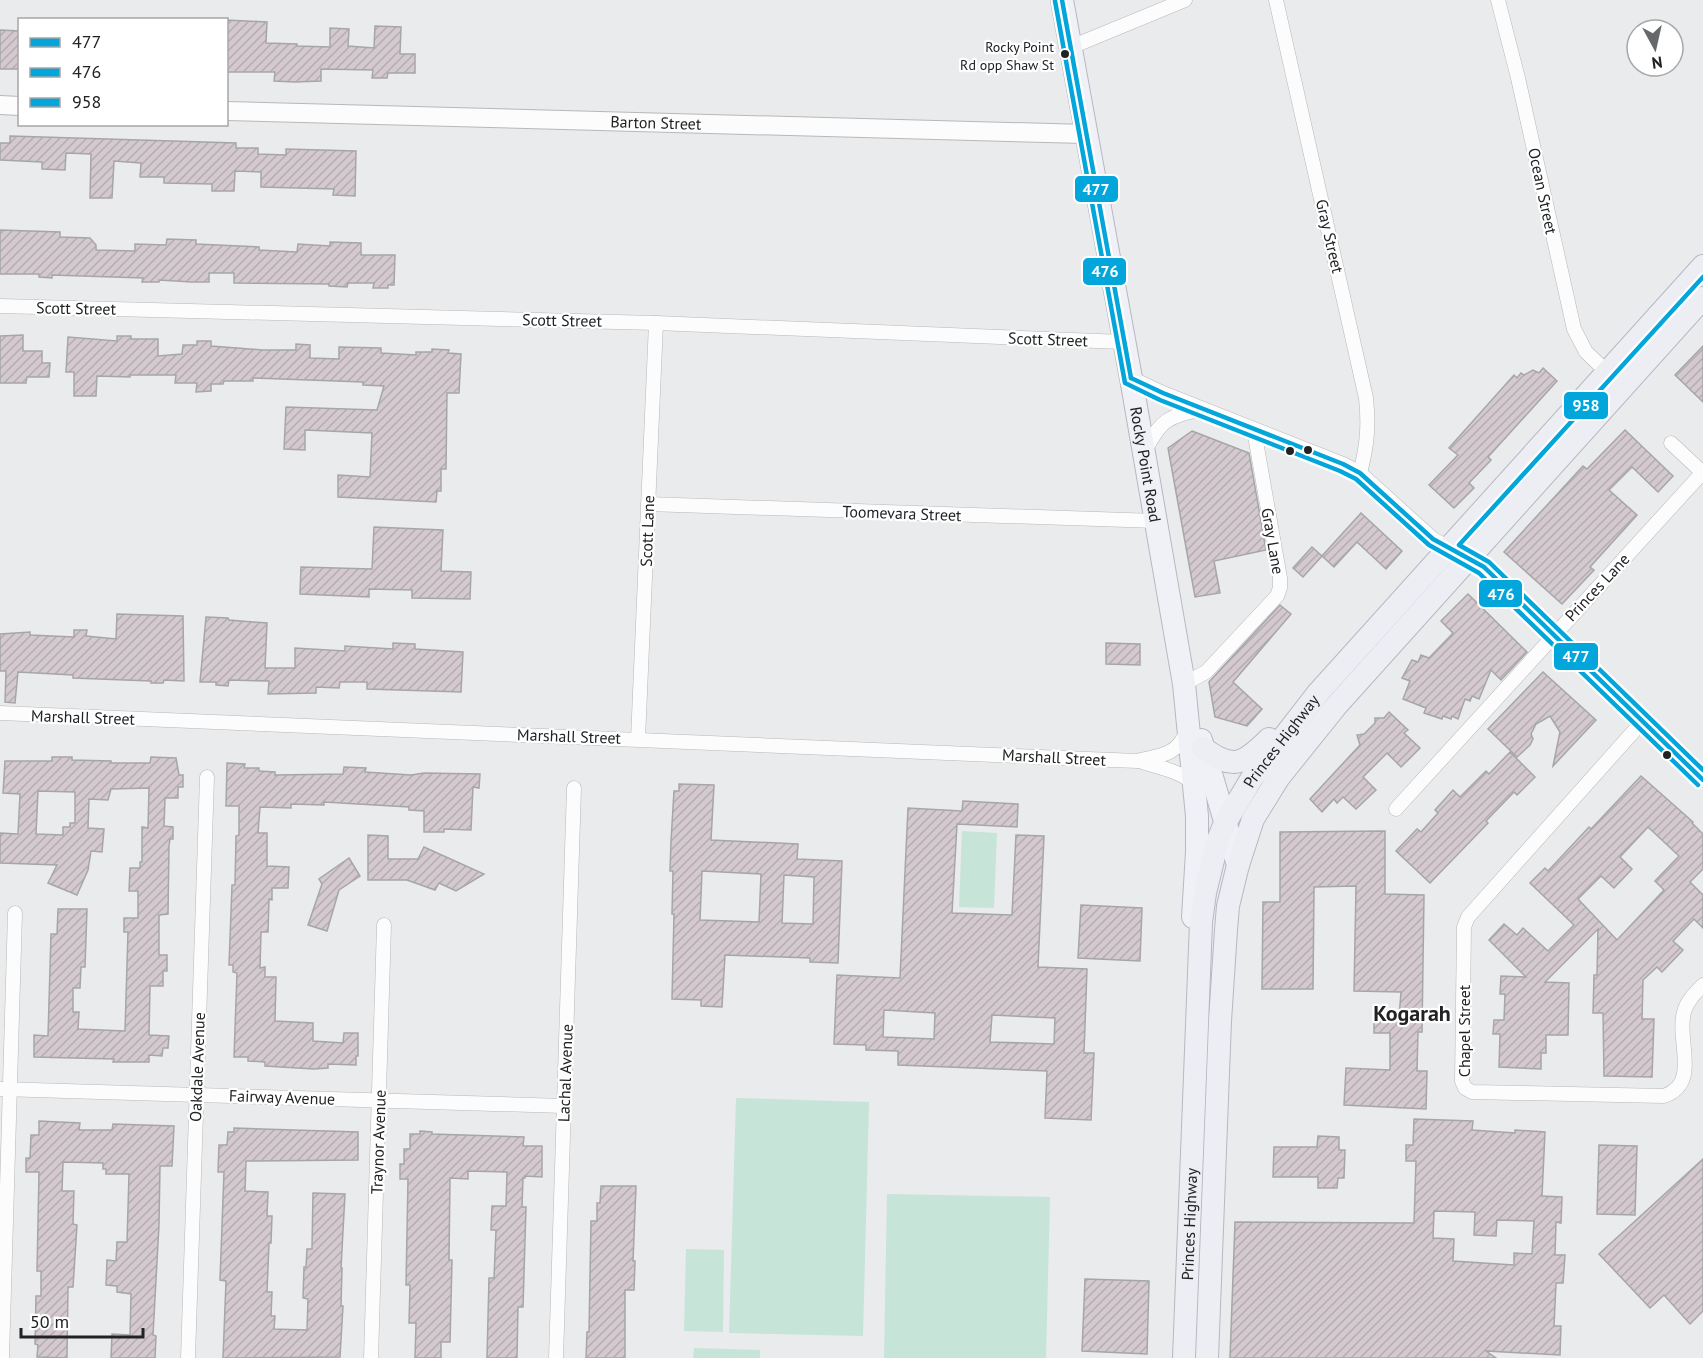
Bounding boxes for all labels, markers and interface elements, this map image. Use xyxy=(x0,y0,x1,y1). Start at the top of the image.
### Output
legend xyxy=(18,18,228,126)
north arrow xyxy=(1625,18,1685,78)
text: 477 xyxy=(72,30,101,53)
place label: Rocky Point Rd opp Shaw St xyxy=(960,38,1054,74)
marker: Rocky Point Rd opp Shaw St xyxy=(1059,48,1071,60)
text: N xyxy=(1650,52,1664,73)
text: 476 xyxy=(72,60,101,83)
text: 958 xyxy=(72,90,101,113)
street label: Barton Street xyxy=(610,111,702,134)
street label: Ocean Street xyxy=(1524,146,1562,237)
line badge: 477 xyxy=(1074,175,1119,203)
text: 477 xyxy=(1082,179,1110,199)
street label: Gray Street xyxy=(1312,197,1348,275)
line badge: 476 xyxy=(1082,257,1127,286)
text: 476 xyxy=(1091,261,1119,281)
street label: Scott Street xyxy=(36,297,117,319)
street label: Scott Street xyxy=(522,309,603,331)
street label: Scott Street xyxy=(1008,328,1089,350)
line badge: 958 xyxy=(1563,391,1609,420)
text: 958 xyxy=(1572,395,1600,415)
street label: Rocky Point Road xyxy=(1126,405,1166,524)
unlabelled marker xyxy=(1302,444,1314,456)
unlabelled marker xyxy=(1284,445,1296,457)
street label: Scott Lane xyxy=(636,495,658,567)
street label: Toomevara Street xyxy=(842,501,962,525)
street label: Gray Lane xyxy=(1257,506,1289,576)
street label: Princes Lane xyxy=(1560,549,1634,625)
line badge: 476 xyxy=(1478,579,1523,608)
text: 476 xyxy=(1487,584,1515,604)
line badge: 477 xyxy=(1553,642,1599,671)
text: 477 xyxy=(1562,646,1590,666)
street label: Princes Highway xyxy=(1239,690,1324,791)
street label: Marshall Street xyxy=(31,705,136,729)
street label: Marshall Street xyxy=(517,724,622,748)
street label: Marshall Street xyxy=(1002,744,1107,770)
unlabelled marker xyxy=(1661,749,1673,761)
street label: Chapel Street xyxy=(1454,984,1474,1077)
district label: Kogarah xyxy=(1373,999,1451,1027)
street label: Oakdale Avenue xyxy=(185,1012,209,1122)
street label: Lachal Avenue xyxy=(553,1024,577,1122)
street label: Fairway Avenue xyxy=(229,1085,335,1109)
street label: Traynor Avenue xyxy=(366,1089,390,1195)
street label: Princes Highway xyxy=(1177,1167,1201,1281)
scale bar xyxy=(21,1301,142,1339)
text: 50 m xyxy=(30,1310,69,1333)

